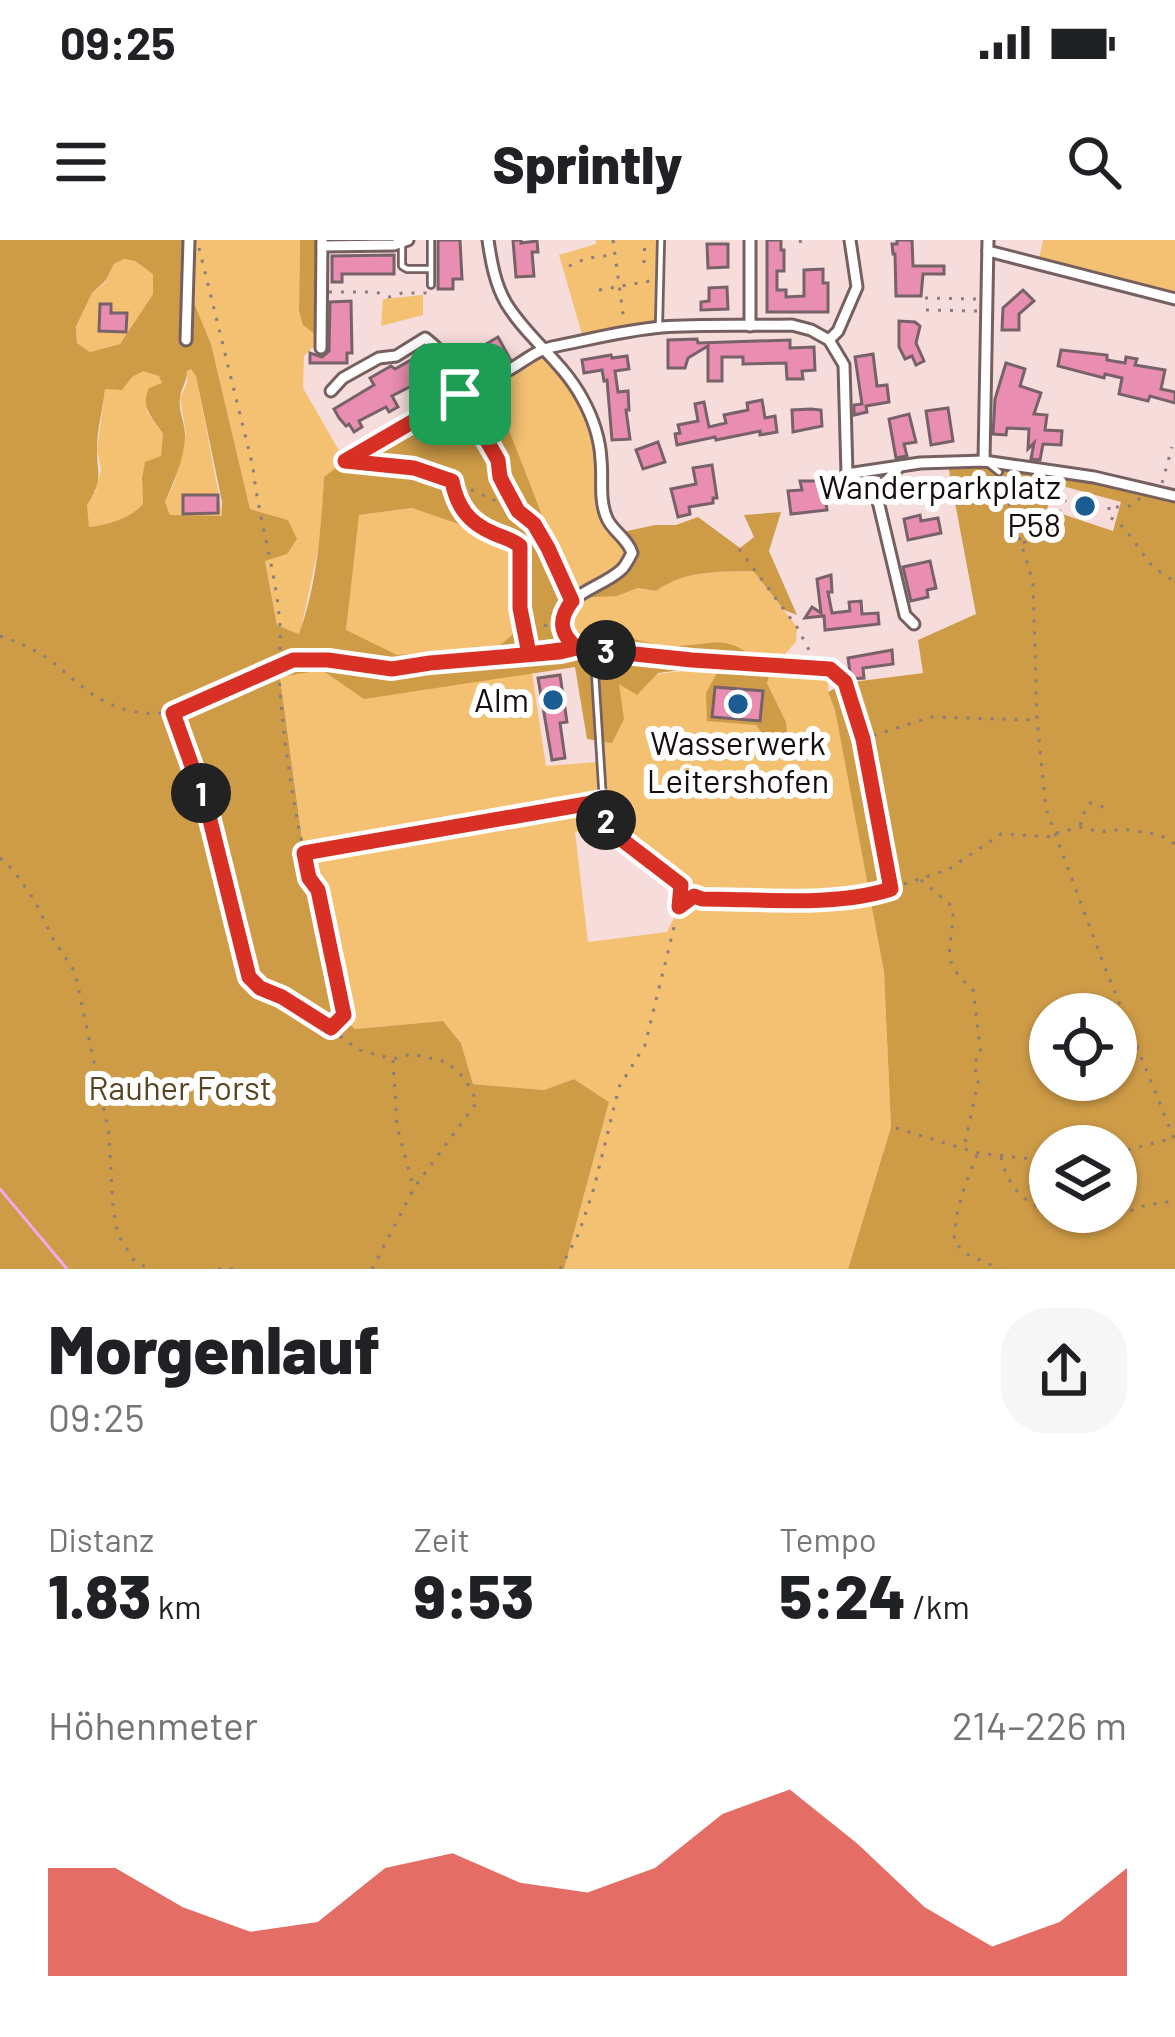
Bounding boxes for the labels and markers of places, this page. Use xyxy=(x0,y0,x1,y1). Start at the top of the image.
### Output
pin xyxy=(409,343,511,445)
place label: Wanderparkplatz P58 xyxy=(819,466,1061,544)
marker: Wanderparkplatz P58 xyxy=(1072,493,1098,519)
pin: 3 xyxy=(576,620,636,680)
place label: Alm xyxy=(474,679,529,719)
marker: Alm xyxy=(540,687,566,713)
marker: Wasserwerk Leitershofen xyxy=(725,691,751,717)
place label: Wasserwerk Leitershofen xyxy=(647,722,829,800)
pin: 1 xyxy=(171,763,231,823)
pin: 2 xyxy=(576,790,636,850)

